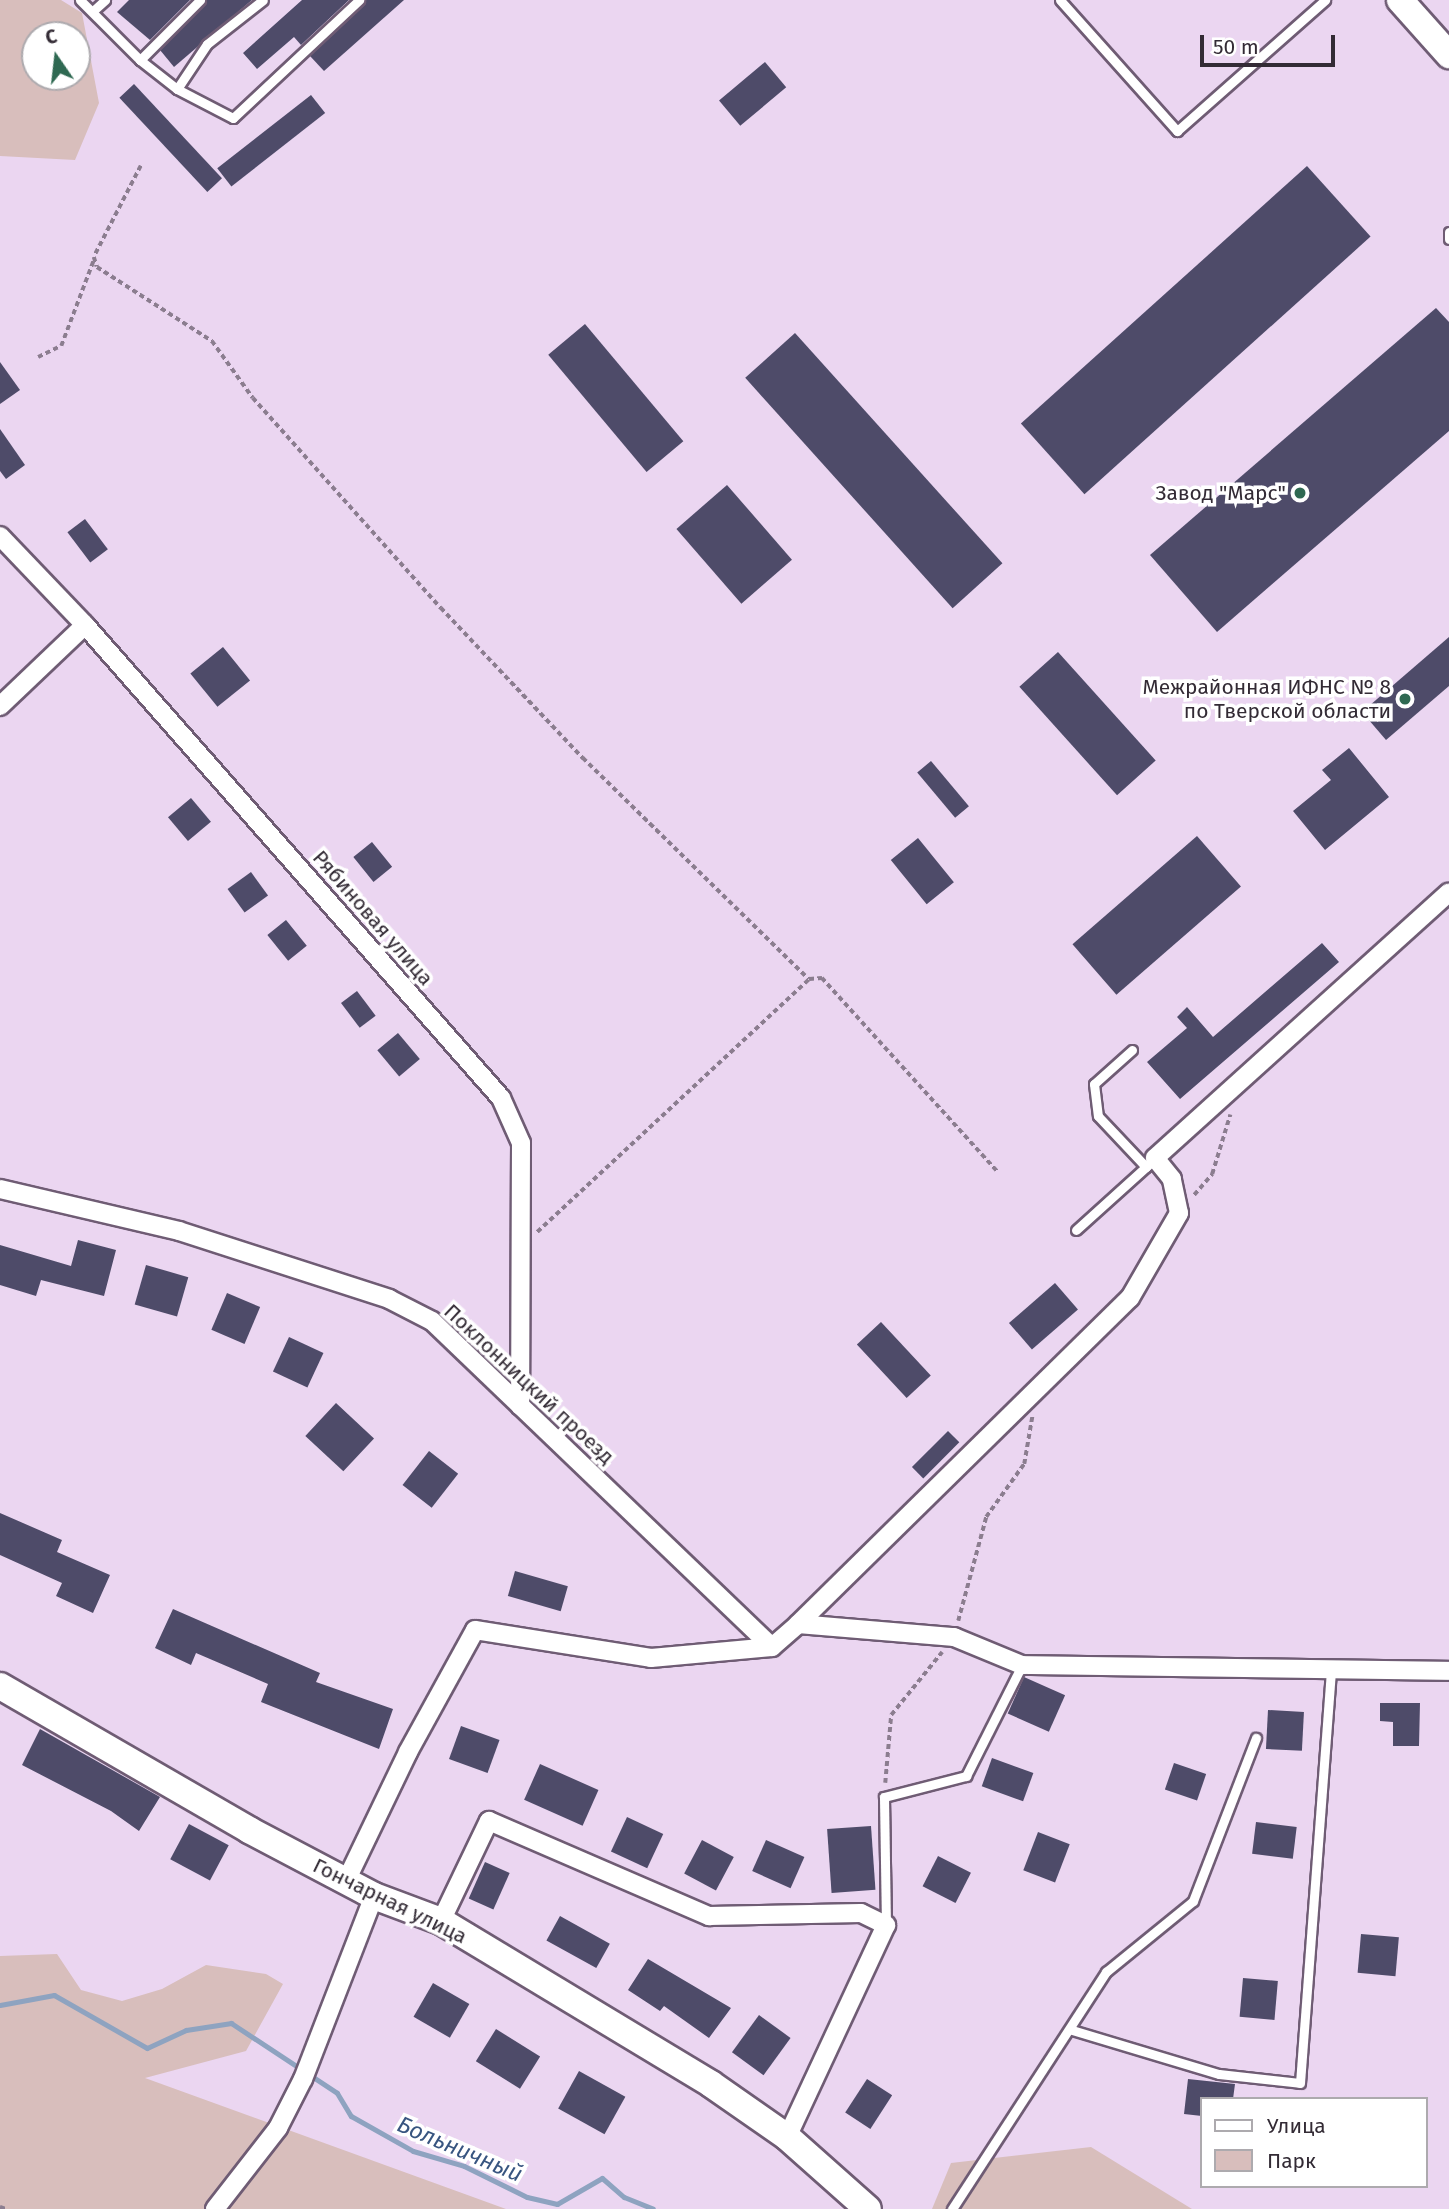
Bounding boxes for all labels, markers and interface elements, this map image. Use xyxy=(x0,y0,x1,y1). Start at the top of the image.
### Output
north arrow xyxy=(21,21,91,91)
scale bar xyxy=(1204,21,1339,65)
text: С xyxy=(43,25,59,50)
text: 50 m xyxy=(1213,34,1259,60)
place label: Завод "Марс" xyxy=(1156,480,1286,506)
marker: Завод "Марс" xyxy=(1292,485,1308,501)
place label: Межрайонная ИФНС № 8 по Тверской области xyxy=(1142,674,1391,724)
marker: Межрайонная ИФНС № 8 по Тверской области xyxy=(1397,691,1413,707)
street label: Рябиновая улица xyxy=(307,845,439,991)
street label: Поклонницкий проезд xyxy=(439,1299,619,1469)
street label: Гончарная улица xyxy=(309,1853,471,1949)
legend xyxy=(1200,2097,1428,2188)
water label: Больничный xyxy=(393,2110,527,2188)
text: Улица xyxy=(1267,2113,1326,2139)
text: Парк xyxy=(1267,2148,1316,2174)

